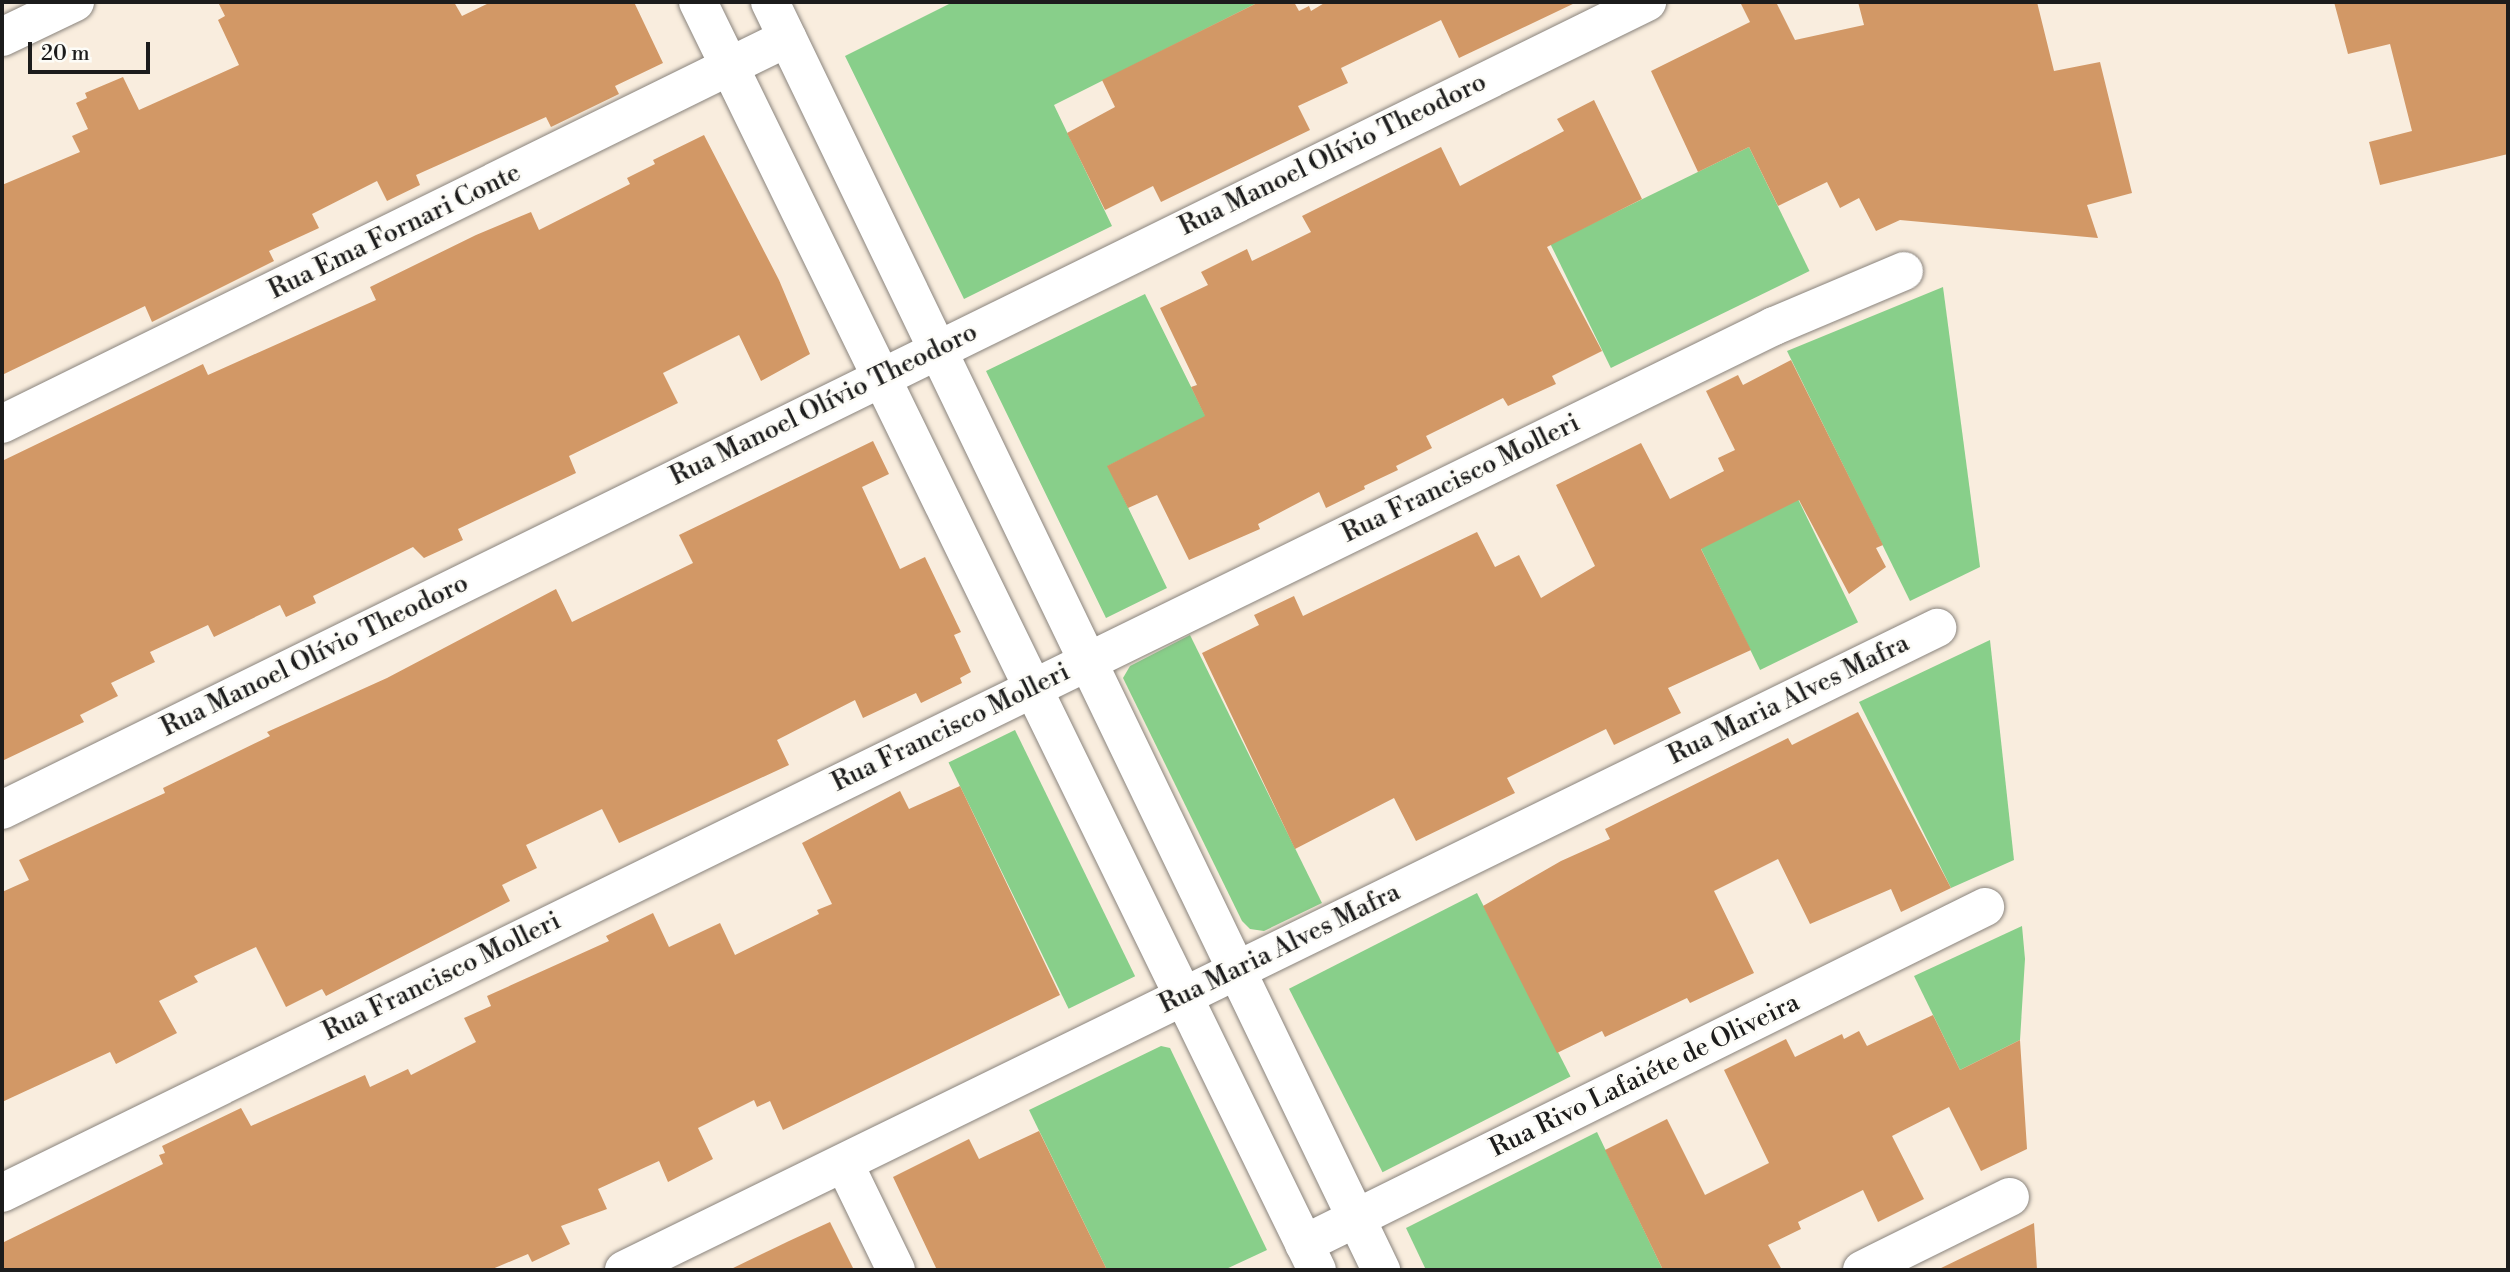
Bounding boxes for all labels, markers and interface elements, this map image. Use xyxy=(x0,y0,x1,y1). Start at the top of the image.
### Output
scale bar xyxy=(32,28,154,72)
text: 20 m xyxy=(41,41,90,67)
street label: Rua Manoel Olívio Theodoro xyxy=(1174,67,1492,243)
street label: Rua Ema Fornari Conte xyxy=(264,157,526,307)
street label: Rua Manoel Olívio Theodoro xyxy=(665,317,983,493)
street label: Rua Francisco Molleri xyxy=(1337,408,1585,550)
street label: Rua Manoel Olívio Theodoro xyxy=(156,568,474,744)
street label: Rua Maria Alves Mafra xyxy=(1663,628,1915,772)
street label: Rua Francisco Molleri xyxy=(827,657,1075,799)
street label: Rua Maria Alves Mafra xyxy=(1154,877,1406,1021)
street label: Rua Francisco Molleri xyxy=(318,906,566,1048)
street label: Rua Rivo Lafaiéte de Oliveira xyxy=(1485,987,1805,1165)

